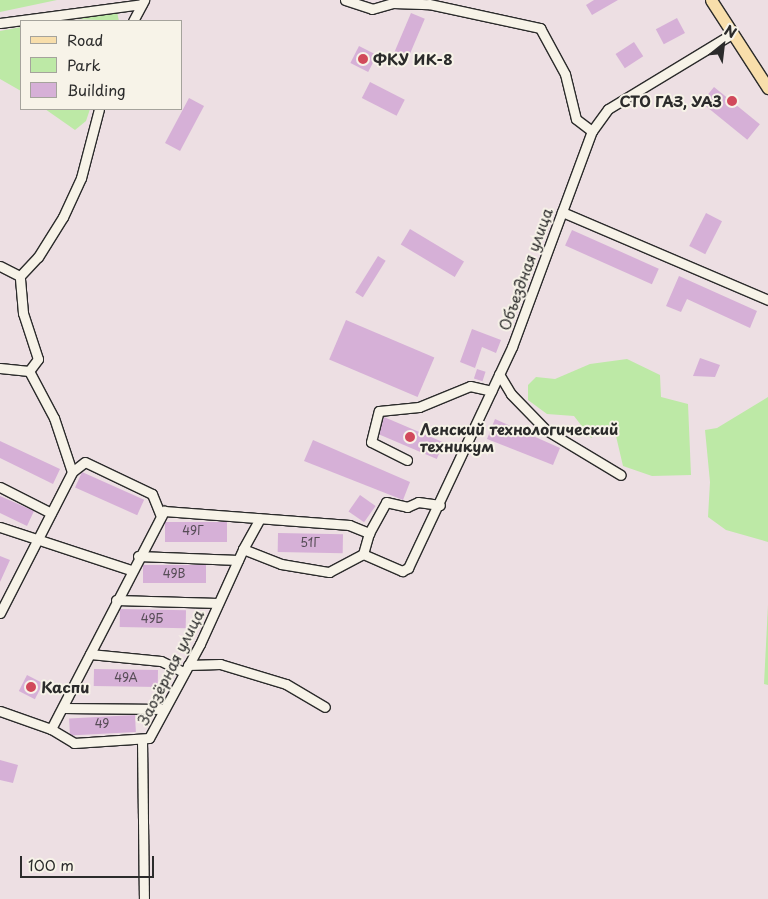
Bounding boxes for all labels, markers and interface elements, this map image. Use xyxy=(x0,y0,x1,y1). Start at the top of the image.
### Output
legend xyxy=(20,20,182,110)
north arrow xyxy=(698,20,748,70)
text: N xyxy=(721,20,740,43)
text: Road xyxy=(67,28,103,51)
place label: ФКУ ИК-8 xyxy=(373,50,453,68)
text: Park xyxy=(67,53,101,76)
marker: ФКУ ИК-8 xyxy=(357,53,369,65)
text: Building xyxy=(67,78,126,101)
place label: СТО ГАЗ, УАЗ xyxy=(617,92,722,110)
marker: СТО ГАЗ, УАЗ xyxy=(726,95,738,107)
street label: Объездная улица xyxy=(494,205,556,333)
place label: Ленский технологический техникум xyxy=(420,419,619,454)
marker: Ленский технологический техникум xyxy=(404,431,416,443)
house number: 49Г xyxy=(182,524,204,538)
house number: 51Г xyxy=(300,536,320,550)
house number: 49В xyxy=(163,567,185,581)
street label: Заозёрная улица xyxy=(133,606,207,728)
house number: 49Б xyxy=(141,612,163,626)
house number: 49А xyxy=(114,671,138,685)
place label: Каспи xyxy=(41,678,89,696)
marker: Каспи xyxy=(25,681,37,693)
house number: 49 xyxy=(95,717,109,731)
scale bar xyxy=(22,846,156,878)
text: 100 m xyxy=(28,853,74,876)

